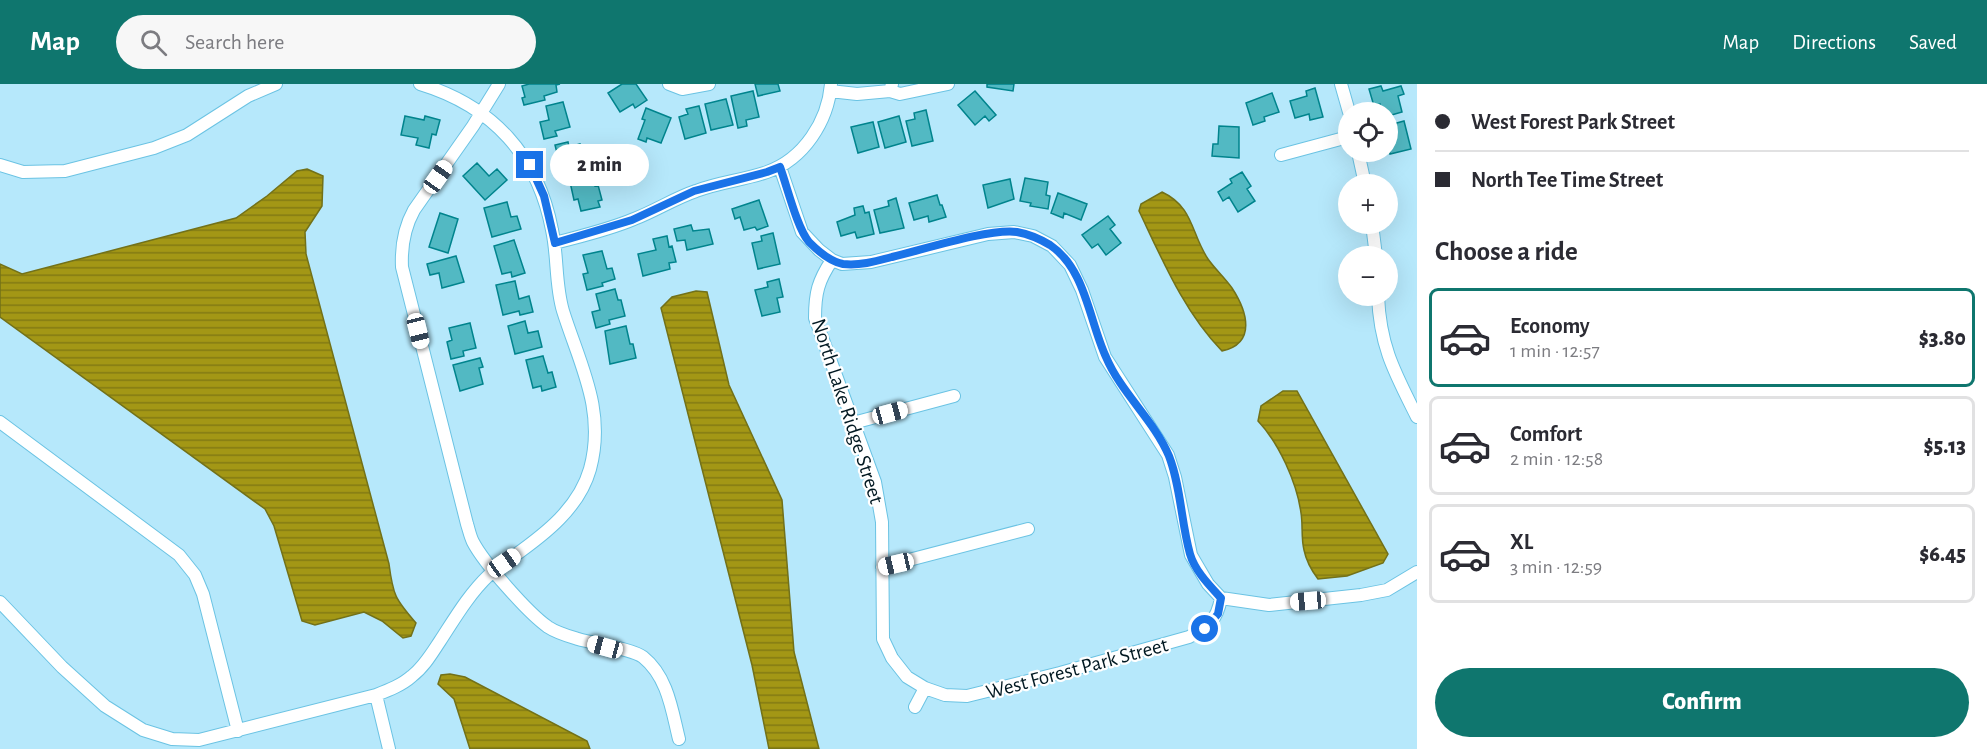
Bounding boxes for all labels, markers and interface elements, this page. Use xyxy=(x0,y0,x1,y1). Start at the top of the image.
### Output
search box xyxy=(116,15,536,69)
icon: search xyxy=(137,26,170,59)
text: Map xyxy=(30,28,80,56)
text: Search here xyxy=(185,31,284,53)
text: Map xyxy=(1723,32,1759,53)
text: Directions xyxy=(1792,32,1876,53)
text: Saved xyxy=(1909,32,1957,53)
map controls xyxy=(1338,102,1398,306)
button: locate xyxy=(1338,102,1398,162)
text: West Forest Park Street xyxy=(1471,111,1675,133)
callout: 2 min xyxy=(551,144,650,186)
route end xyxy=(516,151,543,178)
text: 2 min xyxy=(577,155,622,175)
car xyxy=(420,157,456,197)
text: North Tee Time Street xyxy=(1471,169,1663,191)
button: + xyxy=(1338,174,1398,234)
text: Choose a ride xyxy=(1435,238,1578,265)
button: − xyxy=(1338,246,1398,306)
car xyxy=(405,311,431,351)
icon: car xyxy=(1438,311,1492,365)
text: Economy xyxy=(1510,315,1590,337)
street label: North Lake Ridge Street xyxy=(808,316,887,507)
text: $3.80 xyxy=(1919,327,1966,349)
text: 1 min · 12:57 xyxy=(1510,341,1600,361)
car xyxy=(870,400,910,426)
icon: car xyxy=(1438,419,1492,473)
text: Comfort xyxy=(1510,423,1582,445)
text: $5.13 xyxy=(1923,435,1966,457)
text: 2 min · 12:58 xyxy=(1510,449,1603,469)
icon: car xyxy=(1438,527,1492,581)
text: XL xyxy=(1510,531,1533,553)
text: $6.45 xyxy=(1919,543,1966,565)
car xyxy=(484,545,524,581)
car xyxy=(876,551,916,577)
text: 3 min · 12:59 xyxy=(1510,557,1602,577)
car xyxy=(1289,590,1327,612)
route start xyxy=(1191,615,1218,642)
car xyxy=(585,634,625,660)
street label: West Forest Park Street xyxy=(984,634,1171,703)
button: Confirm xyxy=(1435,668,1969,737)

